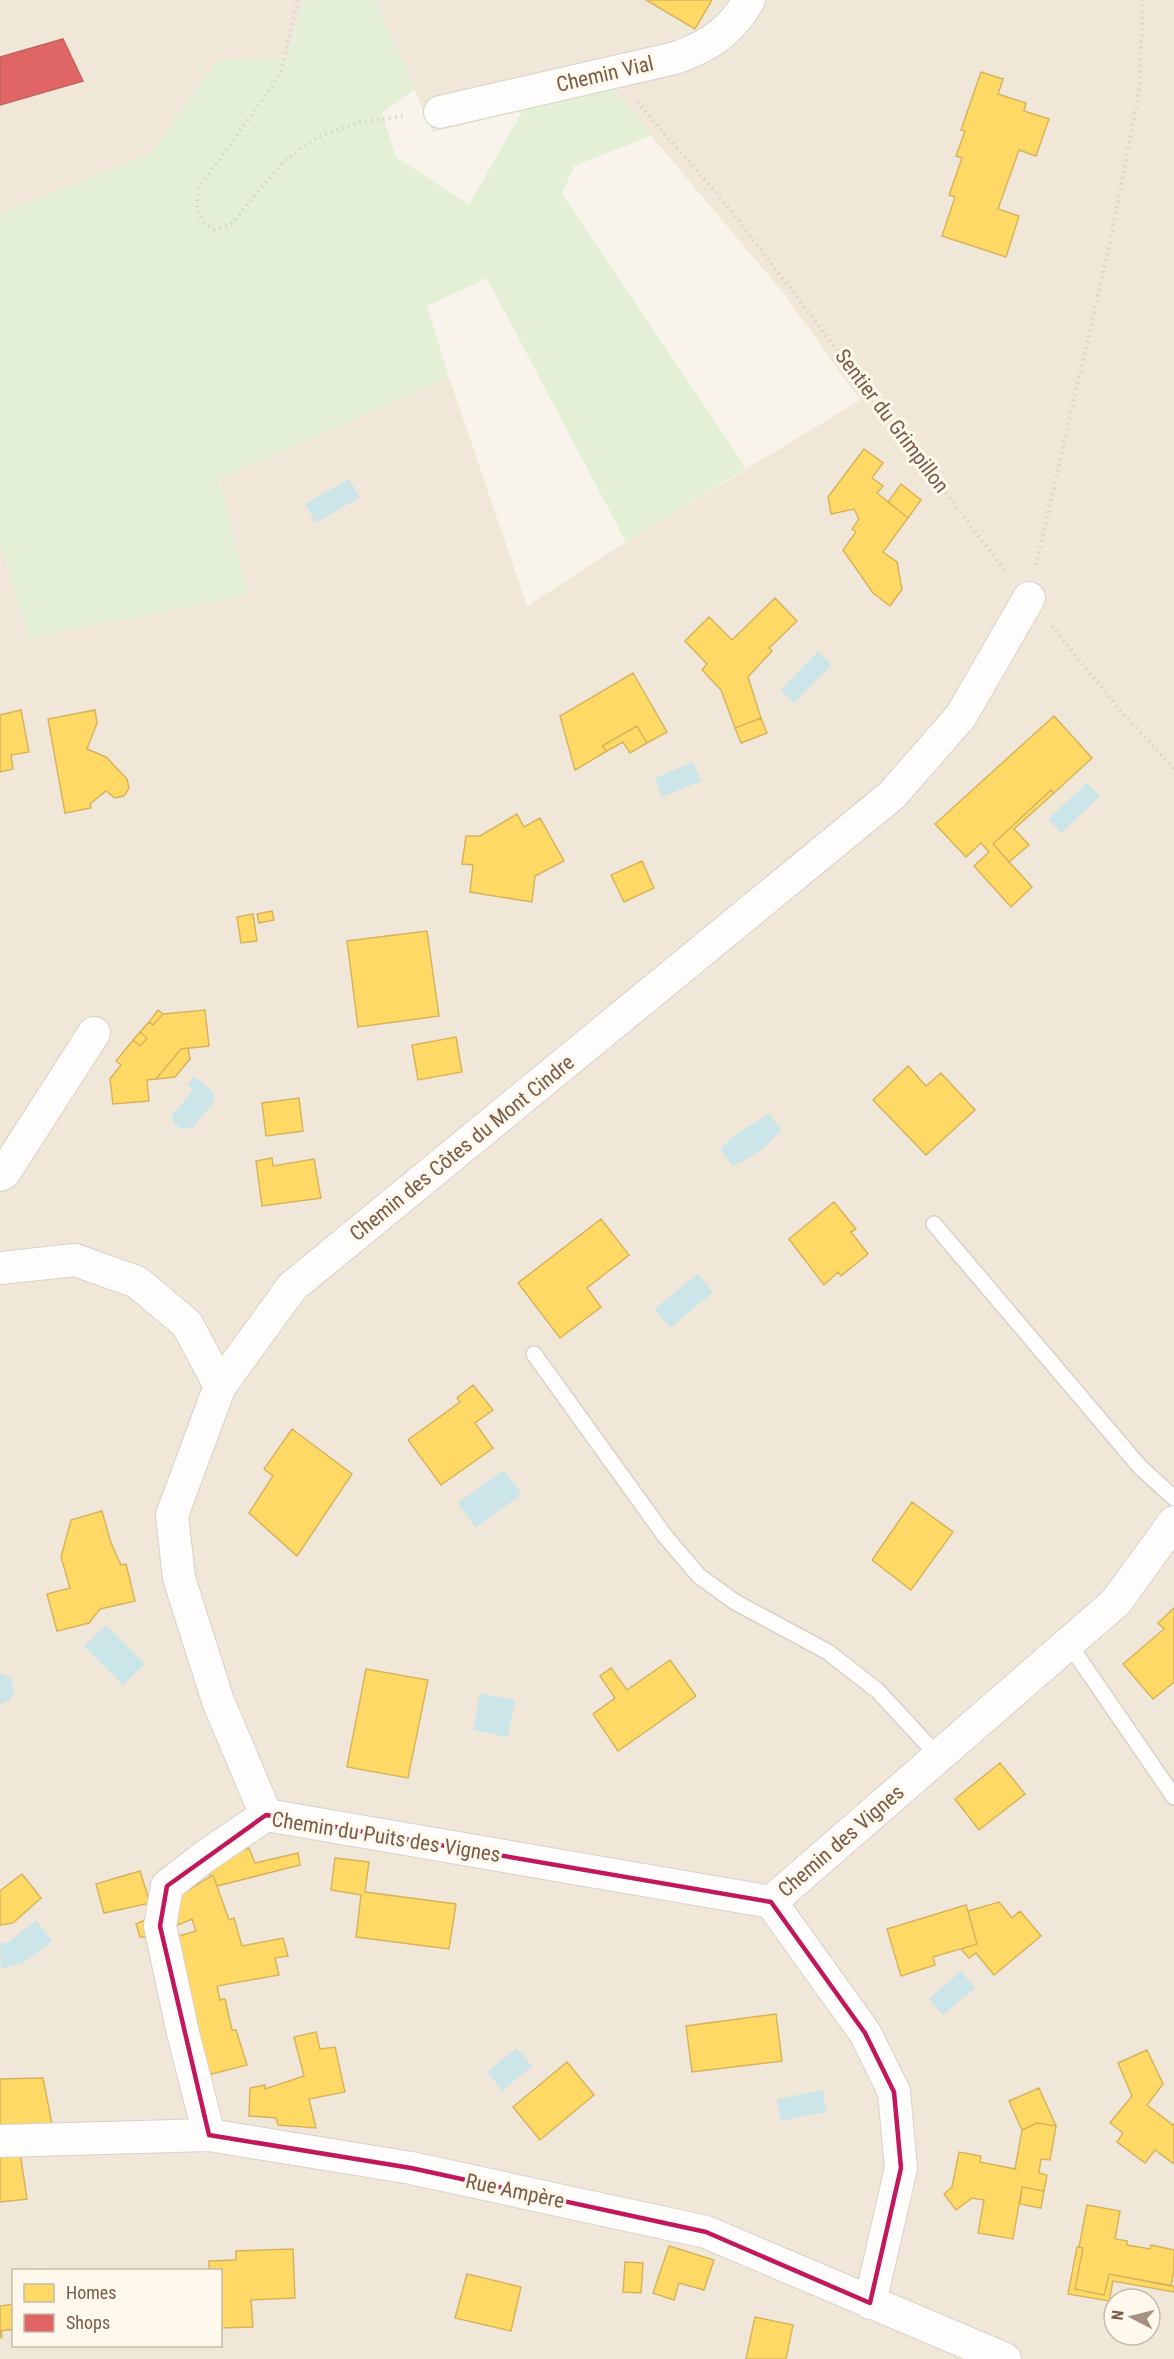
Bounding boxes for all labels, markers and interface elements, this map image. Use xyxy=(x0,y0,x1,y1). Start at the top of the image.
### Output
street label: Chemin Vial xyxy=(554,51,656,97)
street label: Sentier du Grimpillon xyxy=(830,345,954,497)
street label: Chemin des Côtes du Mont Cindre xyxy=(345,1050,579,1246)
street label: Chemin des Vignes xyxy=(773,1780,909,1902)
street label: Chemin du Puits des Vignes xyxy=(270,1807,502,1867)
street label: Rue Ampère xyxy=(464,2169,567,2213)
legend xyxy=(12,2269,222,2347)
text: Homes xyxy=(66,2282,116,2303)
north arrow xyxy=(1102,2287,1162,2347)
text: N xyxy=(1108,2309,1128,2321)
text: Shops xyxy=(66,2312,110,2333)

